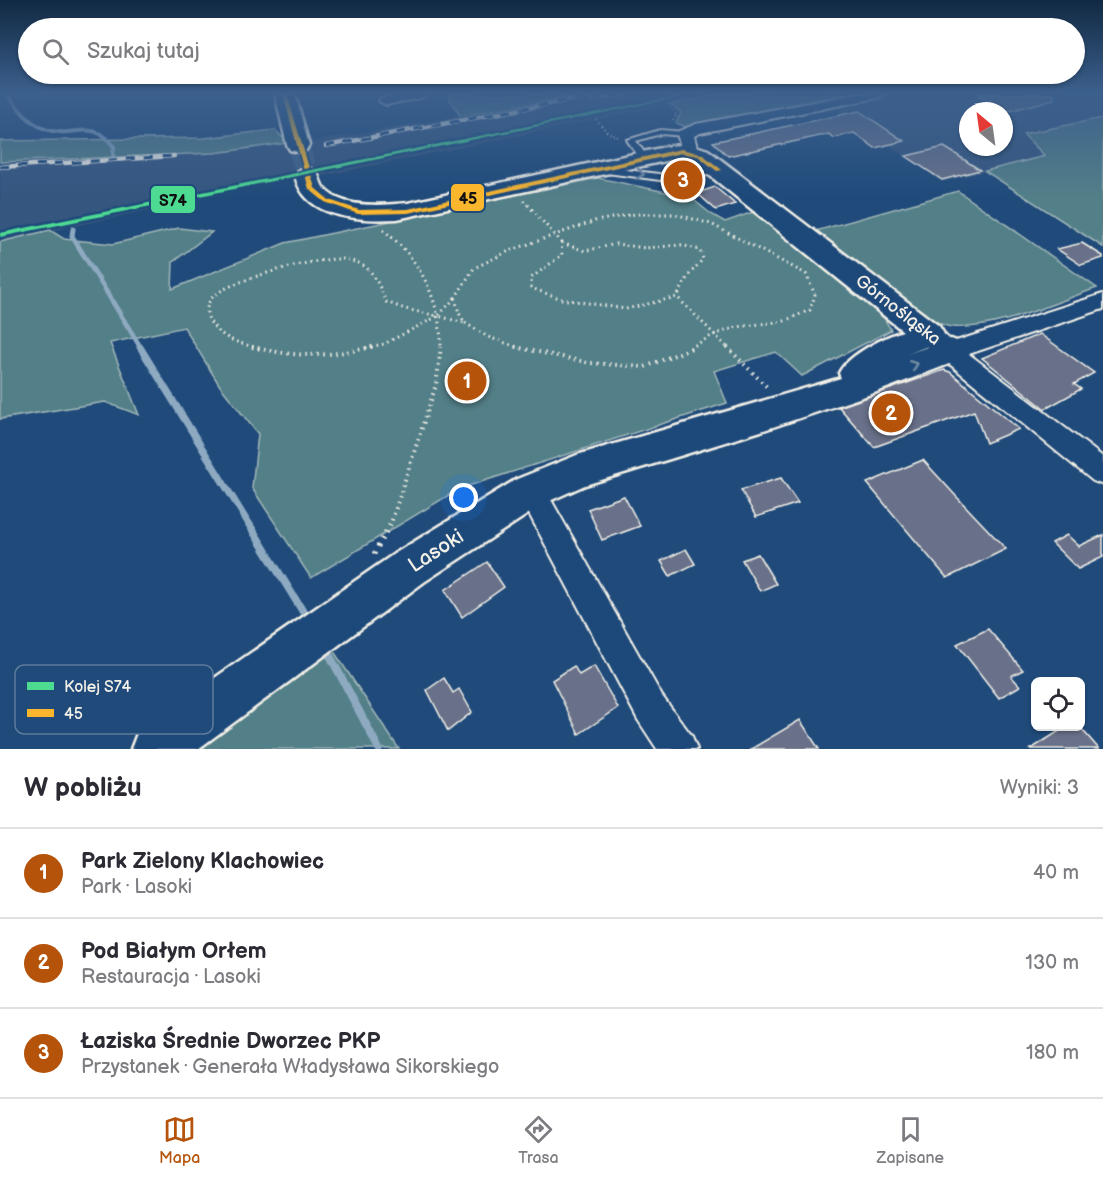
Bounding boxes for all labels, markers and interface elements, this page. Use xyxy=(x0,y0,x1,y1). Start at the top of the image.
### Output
search box xyxy=(18,18,1085,84)
icon: search xyxy=(39,35,72,68)
text: Szukaj tutaj xyxy=(87,38,200,65)
north arrow xyxy=(959,102,1013,156)
pin: 3 xyxy=(664,158,702,202)
one-way arrow xyxy=(636,168,645,180)
line badge: 45 xyxy=(450,183,485,212)
line badge: S74 xyxy=(150,185,196,214)
text: 45 xyxy=(459,190,477,209)
text: S74 xyxy=(159,192,188,211)
street label: Górnośląska xyxy=(851,270,945,350)
pin: 1 xyxy=(448,358,486,404)
one-way arrow xyxy=(908,360,919,373)
pin: 2 xyxy=(872,390,910,436)
your location xyxy=(449,483,478,512)
street label: Lasoki xyxy=(404,524,468,578)
legend xyxy=(15,665,213,734)
map controls xyxy=(1031,677,1085,731)
button: locate xyxy=(1031,677,1085,731)
text: Kolej S74 xyxy=(64,678,132,697)
text: 45 xyxy=(64,705,83,724)
text: W pobliżu xyxy=(24,773,142,804)
text: Wyniki: 3 xyxy=(1000,776,1079,800)
text: Park Zielony Klachowiec xyxy=(81,848,324,875)
text: 1 xyxy=(39,861,48,885)
text: 40 m xyxy=(1033,861,1079,885)
text: Park · Lasoki xyxy=(81,875,192,899)
text: Pod Białym Orłem xyxy=(81,938,266,965)
text: 2 xyxy=(38,951,49,975)
text: 130 m xyxy=(1025,951,1079,975)
text: Restauracja · Lasoki xyxy=(81,965,261,989)
text: Łaziska Średnie Dworzec PKP xyxy=(81,1028,380,1055)
text: 3 xyxy=(38,1041,49,1065)
text: 180 m xyxy=(1026,1041,1079,1065)
text: Przystanek · Generała Władysława Sikorskiego xyxy=(81,1055,499,1079)
tab: Mapa xyxy=(159,1113,200,1168)
tab: Trasa xyxy=(518,1113,559,1168)
tab: Zapisane xyxy=(877,1113,944,1168)

